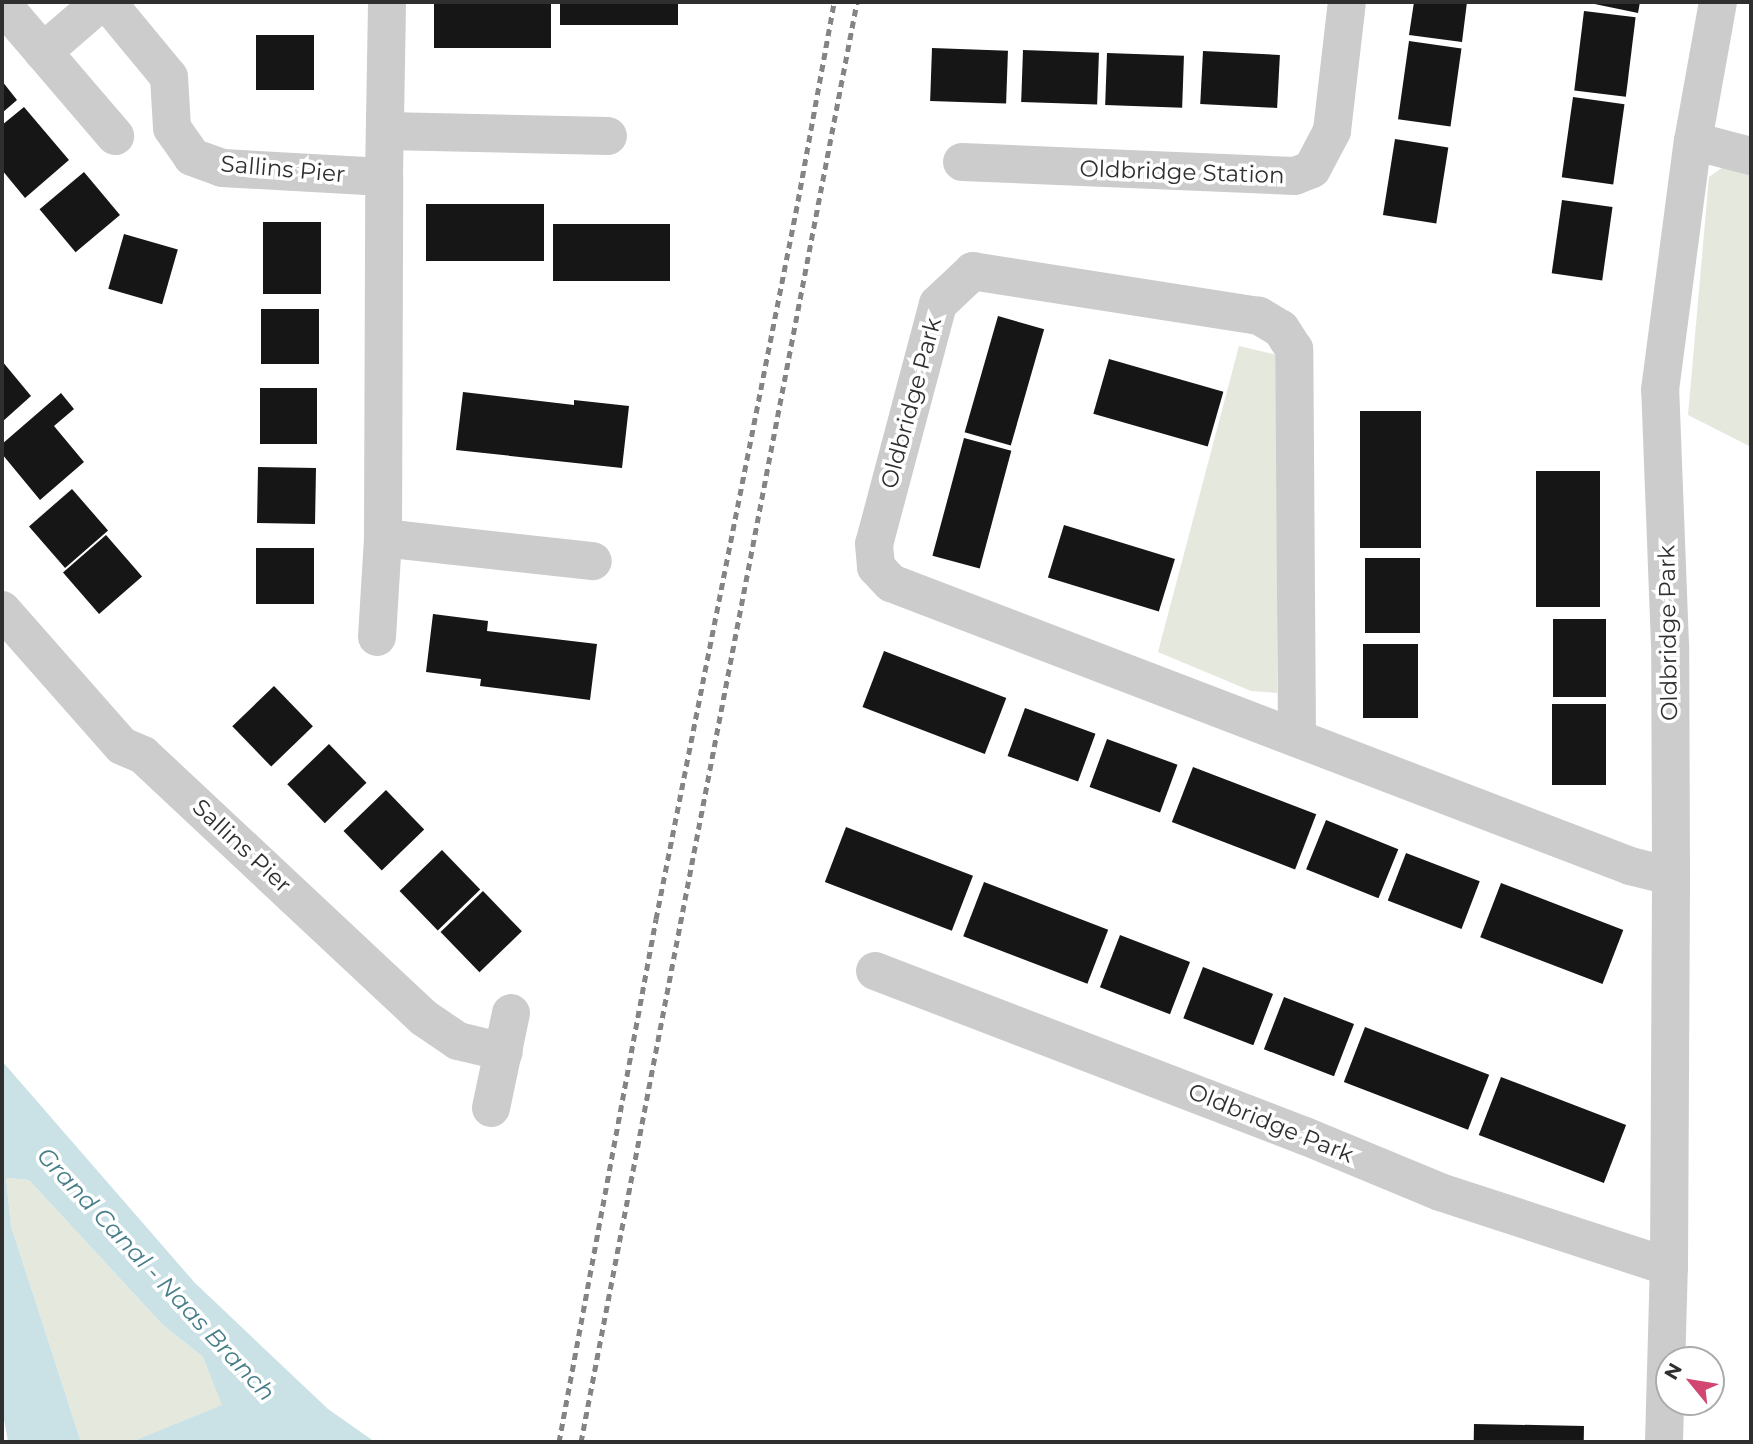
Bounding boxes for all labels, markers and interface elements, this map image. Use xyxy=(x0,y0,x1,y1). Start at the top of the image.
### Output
street label: Sallins Pier xyxy=(220,150,346,188)
street label: Oldbridge Station xyxy=(1079,155,1285,189)
street label: Oldbridge Park xyxy=(875,315,947,491)
street label: Oldbridge Park xyxy=(1653,545,1683,721)
street label: Sallins Pier xyxy=(187,793,297,899)
street label: Oldbridge Park xyxy=(1184,1077,1358,1169)
water label: Grand Canal - Naas Branch xyxy=(31,1141,281,1407)
north arrow xyxy=(1655,1346,1725,1416)
text: N xyxy=(1659,1359,1687,1384)

